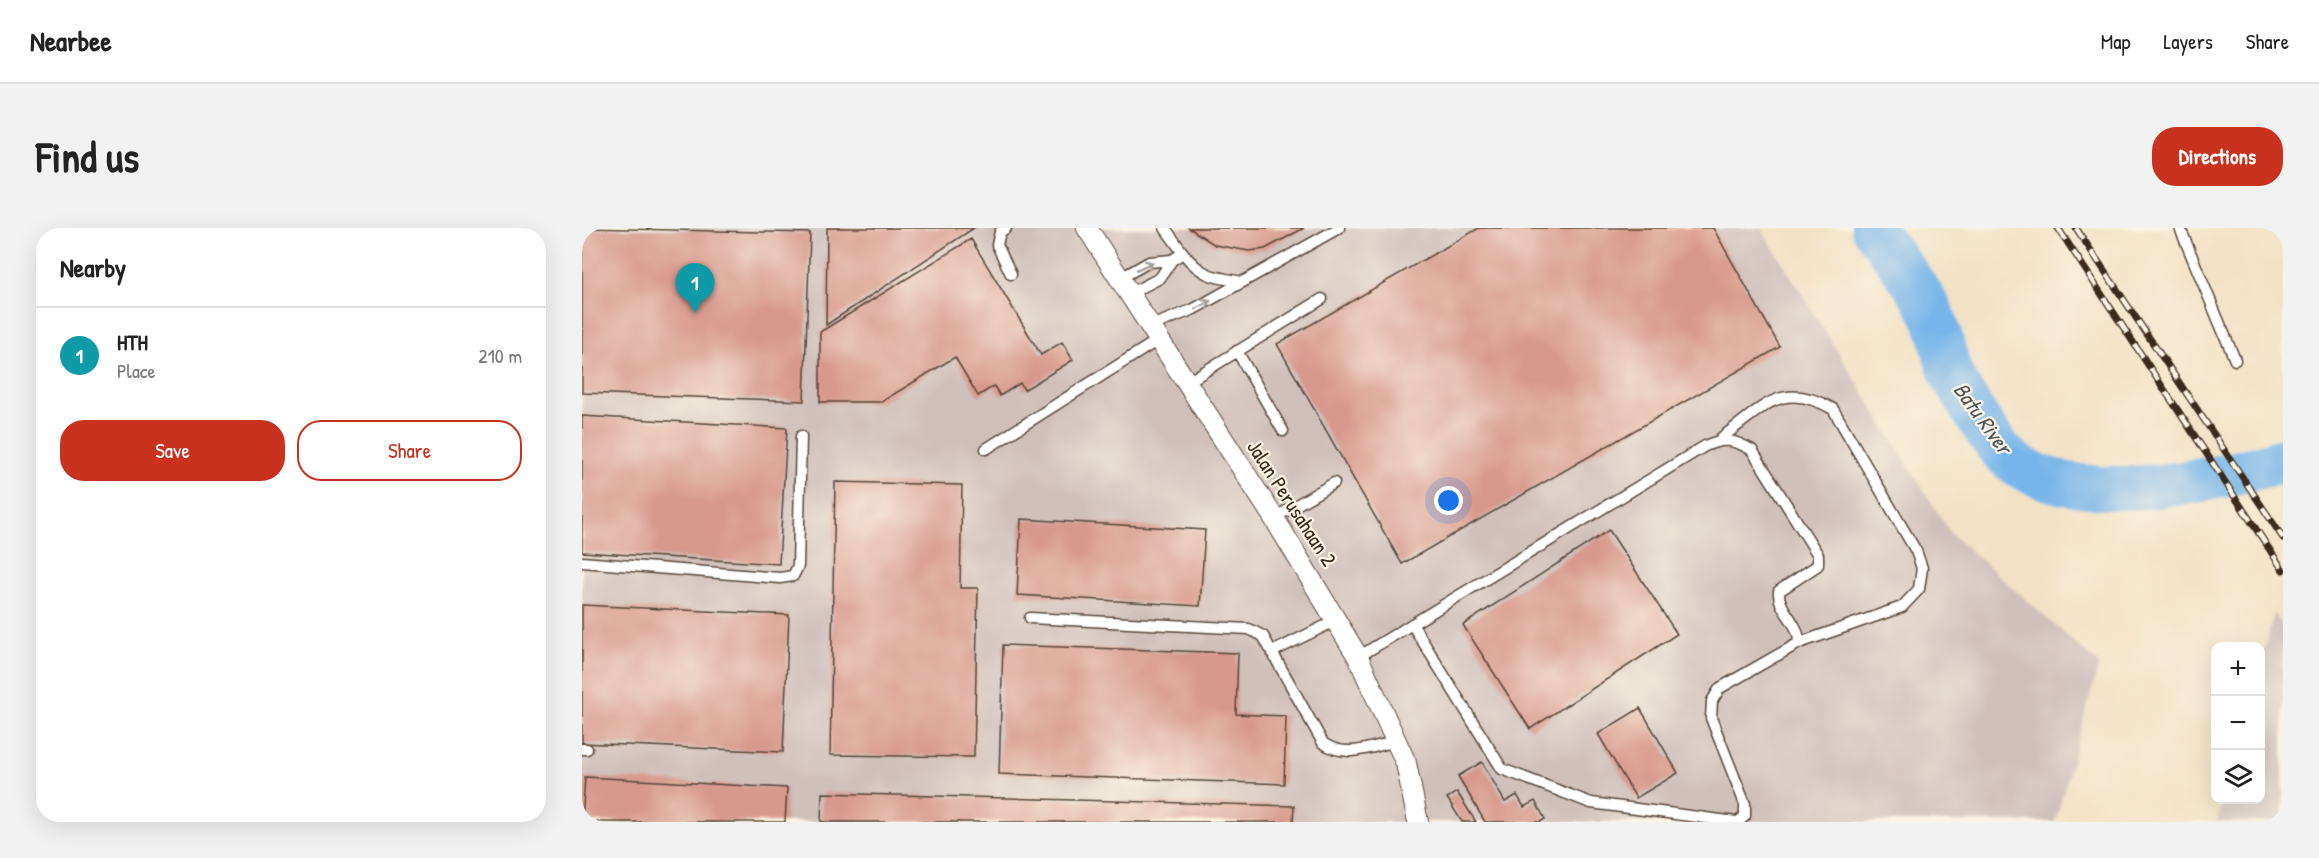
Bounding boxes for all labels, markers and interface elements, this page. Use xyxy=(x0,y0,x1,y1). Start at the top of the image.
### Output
text: Nearbee xyxy=(30,22,112,60)
text: Map xyxy=(2101,27,2130,56)
text: Layers xyxy=(2163,27,2213,56)
text: Share xyxy=(2246,27,2289,56)
button: Directions xyxy=(2152,127,2283,186)
text: Find us xyxy=(36,128,139,185)
text: Nearby xyxy=(60,250,126,285)
one-way arrow xyxy=(1135,260,1153,271)
pin: 1 xyxy=(676,264,714,313)
one-way arrow xyxy=(1194,299,1211,311)
text: HTH xyxy=(117,327,148,357)
text: 1 xyxy=(76,342,83,369)
text: 210 m xyxy=(478,342,522,369)
text: Place xyxy=(117,357,156,384)
water label: Batu River xyxy=(1947,376,2021,462)
button: Save xyxy=(60,420,285,481)
button: Share xyxy=(297,420,522,481)
street label: Jalan Perusahaan 2 xyxy=(1240,434,1344,572)
your location xyxy=(1434,486,1463,515)
map controls xyxy=(2211,642,2265,804)
button: + xyxy=(2211,642,2265,696)
button: − xyxy=(2211,696,2265,750)
button: layers xyxy=(2211,750,2265,804)

